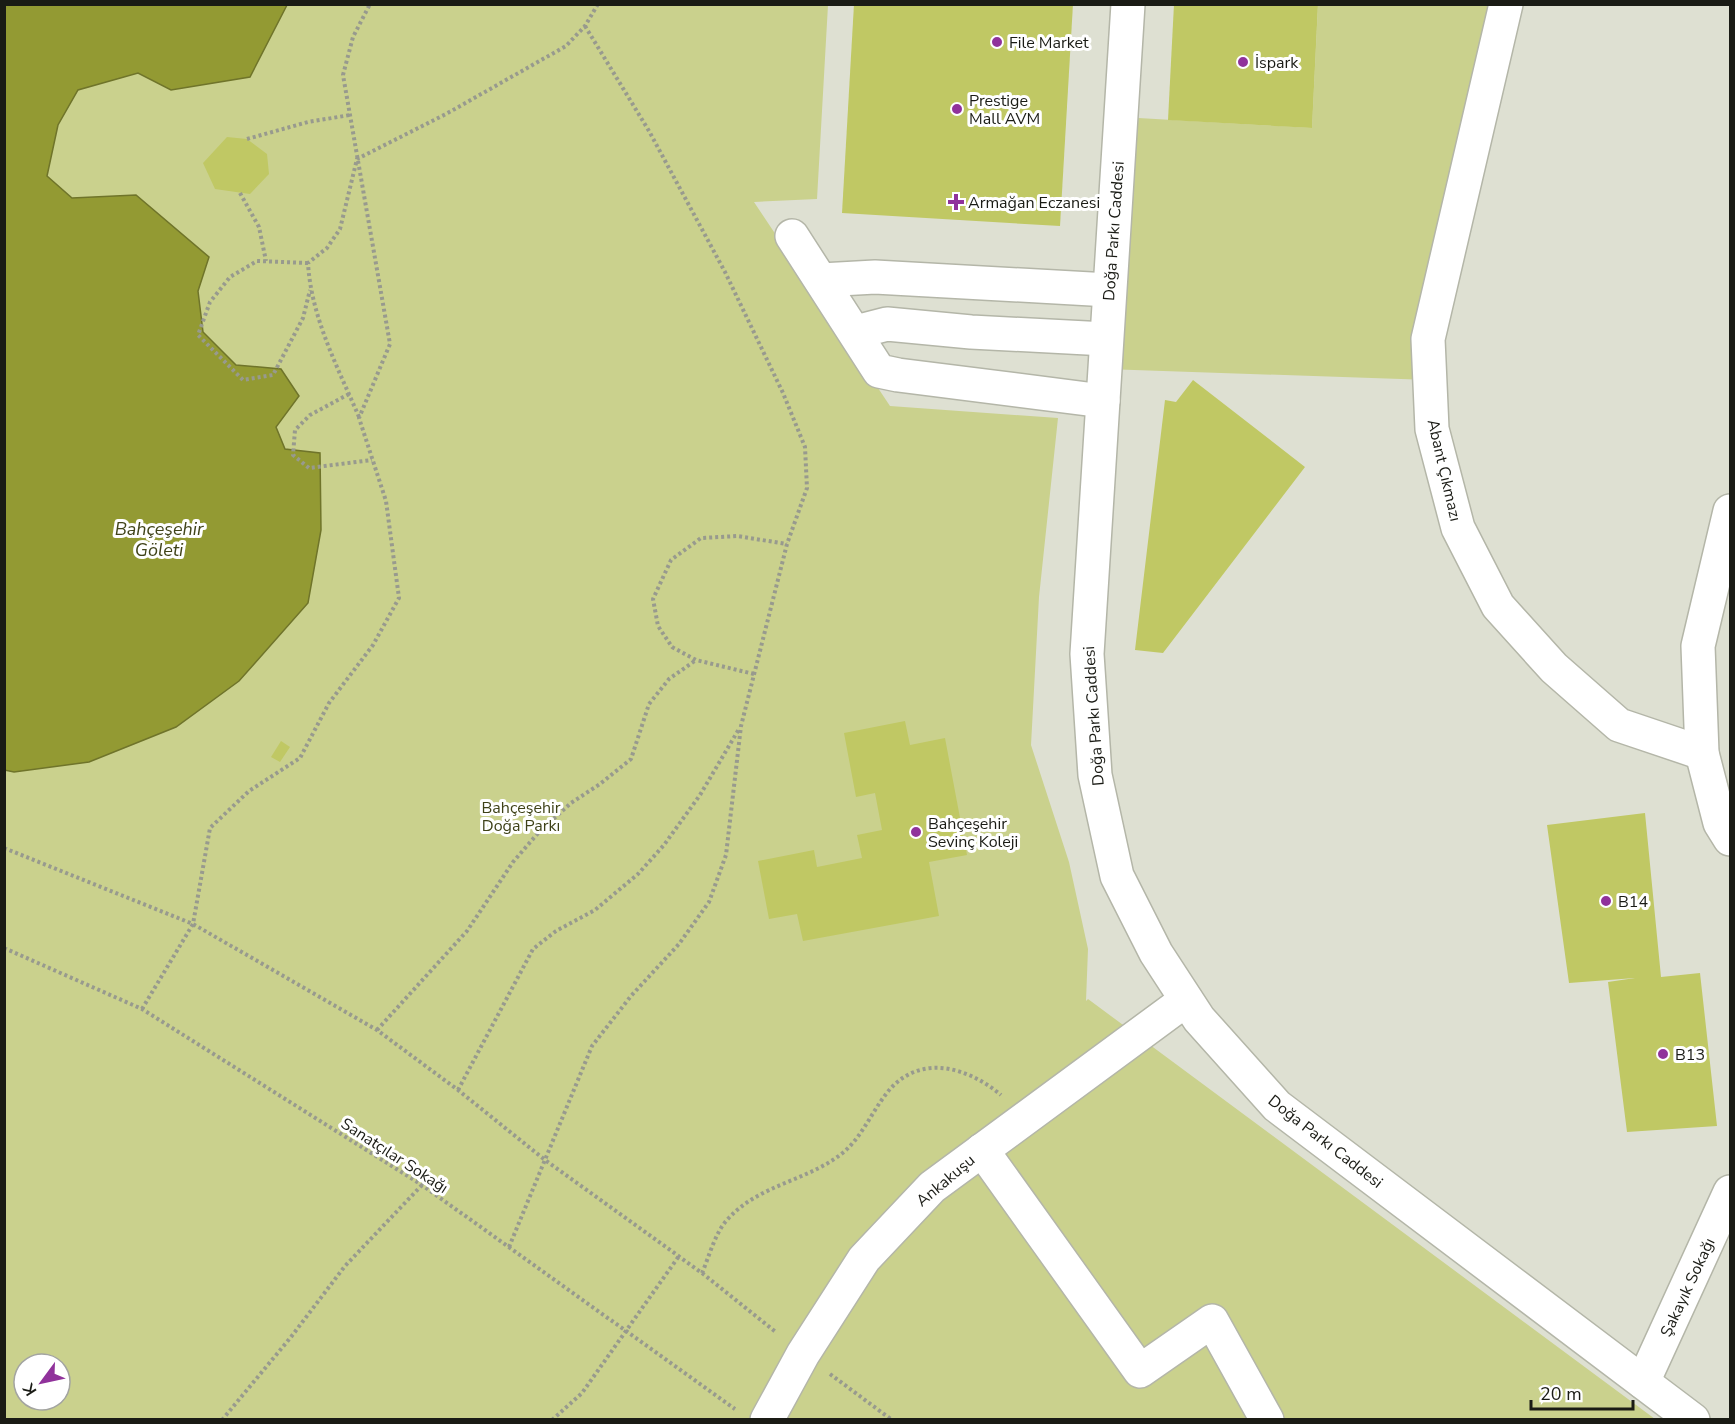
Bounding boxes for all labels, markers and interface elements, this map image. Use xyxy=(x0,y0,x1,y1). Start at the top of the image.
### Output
place label: File Market xyxy=(1009,32,1089,54)
marker: File Market xyxy=(990,35,1004,49)
place label: İspark xyxy=(1255,52,1299,74)
marker: İspark xyxy=(1236,55,1250,69)
place label: Prestige Mall AVM xyxy=(969,90,1040,130)
marker: Prestige Mall AVM xyxy=(950,102,964,116)
street label: Doğa Parkı Caddesi xyxy=(1098,160,1130,302)
place label: Armağan Eczanesi xyxy=(968,192,1100,214)
marker: Armağan Eczanesi xyxy=(949,195,963,209)
street label: Abant Çıkmazı xyxy=(1422,417,1466,523)
water label: Bahçeşehir Göleti xyxy=(115,517,204,562)
street label: Doğa Parkı Caddesi xyxy=(1078,645,1110,787)
park label: Bahçeşehir Doğa Parkı xyxy=(482,797,561,837)
place label: Bahçeşehir Sevinç Koleji xyxy=(928,813,1018,853)
marker: Bahçeşehir Sevinç Koleji xyxy=(909,825,923,839)
place label: B14 xyxy=(1618,891,1648,913)
marker: B14 xyxy=(1599,894,1613,908)
place label: B13 xyxy=(1675,1044,1705,1066)
marker: B13 xyxy=(1656,1047,1670,1061)
street label: Doğa Parkı Caddesi xyxy=(1263,1090,1387,1194)
street label: Sanatçılar Sokağı xyxy=(337,1113,452,1199)
street label: Ankakuşu xyxy=(911,1150,980,1212)
street label: Şakayık Sokağı xyxy=(1655,1234,1720,1341)
north arrow xyxy=(12,1352,72,1412)
scale bar xyxy=(1531,1373,1633,1411)
text: K xyxy=(17,1378,42,1400)
text: 20 m xyxy=(1540,1382,1582,1406)

